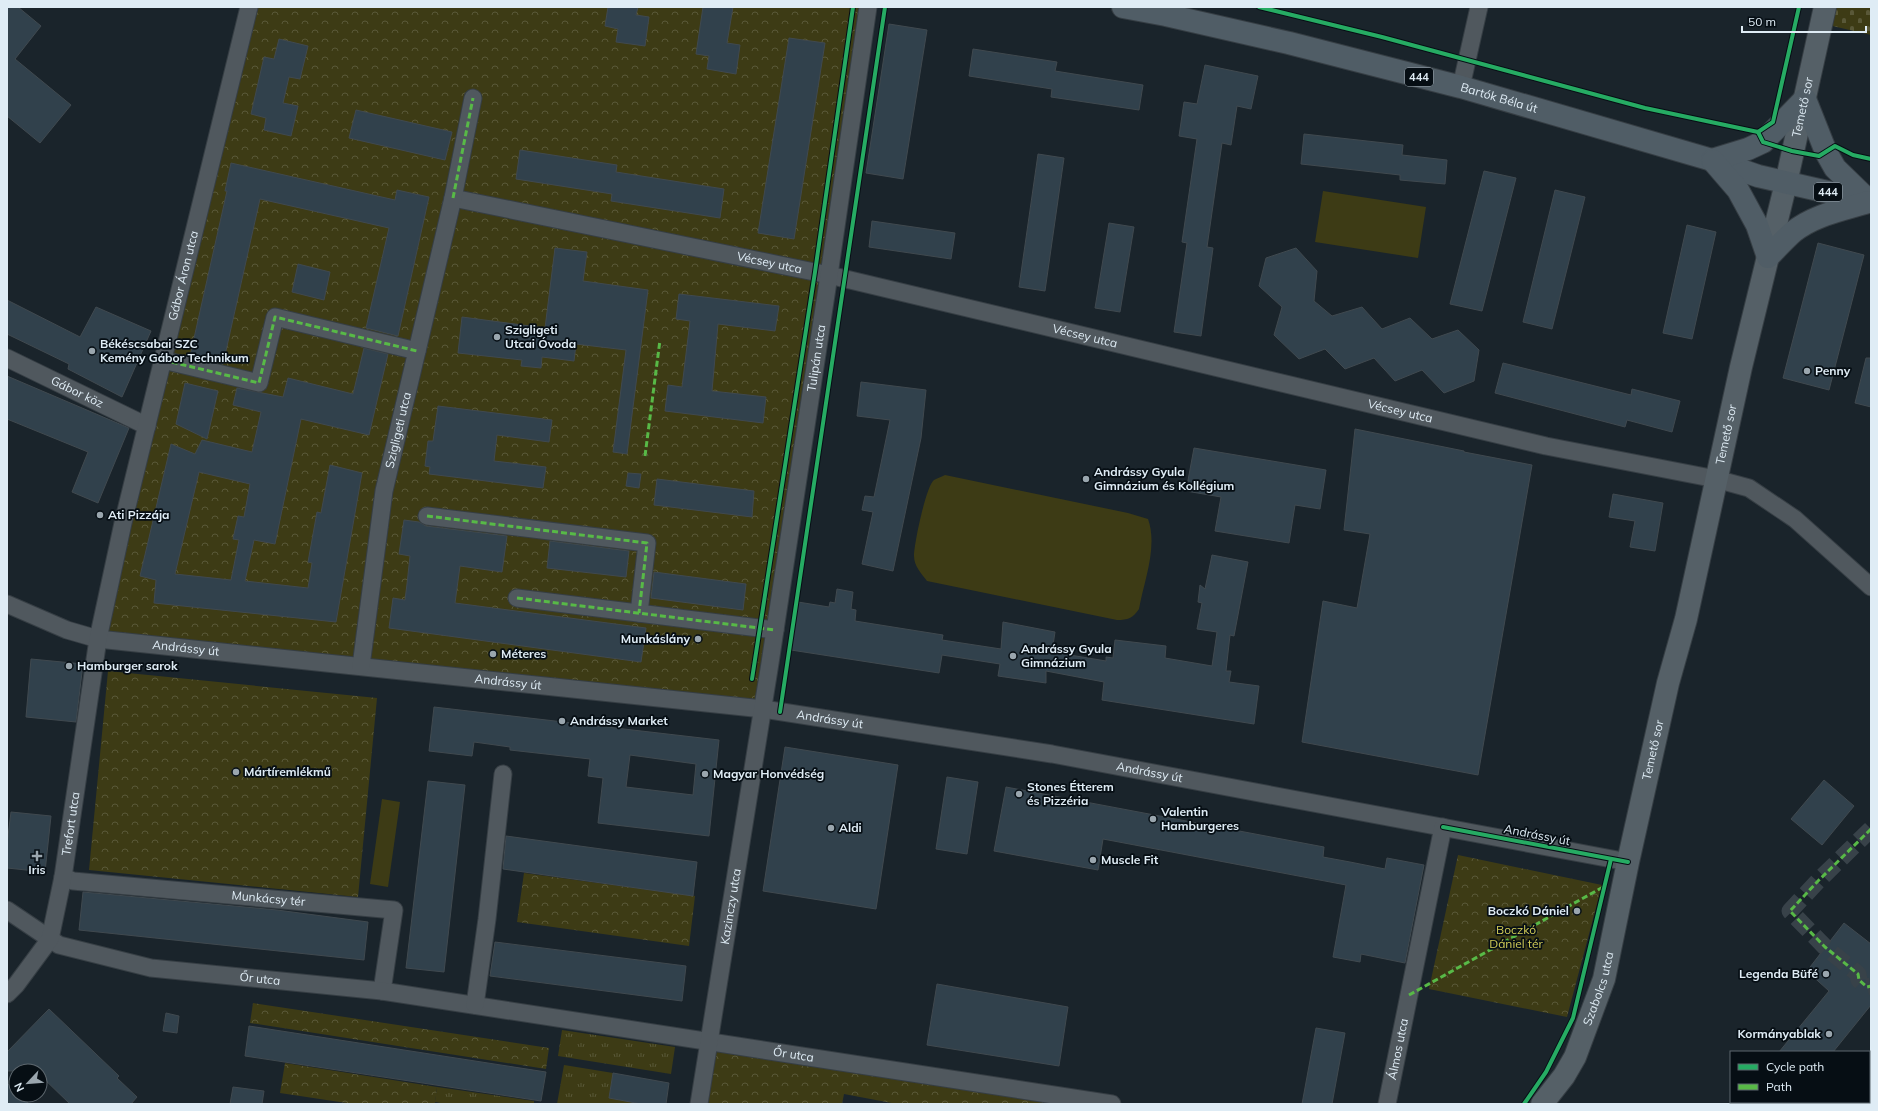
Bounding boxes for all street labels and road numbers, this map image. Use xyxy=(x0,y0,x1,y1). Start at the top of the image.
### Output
road number: 444 xyxy=(1405,68,1433,86)
street label: Temető sor xyxy=(1788,75,1816,139)
street label: Bartók Béla út xyxy=(1459,79,1539,116)
road number: 444 xyxy=(1814,183,1842,201)
street label: Gábor Áron utca xyxy=(165,229,201,322)
street label: Vécsey utca xyxy=(736,248,803,276)
street label: Vécsey utca xyxy=(1051,321,1119,351)
street label: Tulipán utca xyxy=(803,323,828,393)
street label: Gábor köz xyxy=(49,373,106,411)
street label: Szigligeti utca xyxy=(382,391,414,470)
street label: Vécsey utca xyxy=(1366,396,1434,426)
street label: Temető sor xyxy=(1712,402,1740,466)
street label: Andrássy út xyxy=(152,637,220,659)
street label: Andrássy út xyxy=(474,671,542,693)
street label: Andrássy út xyxy=(796,706,864,731)
street label: Temető sor xyxy=(1639,718,1667,781)
street label: Andrássy út xyxy=(1115,758,1184,785)
street label: Trefort utca xyxy=(58,791,82,857)
street label: Andrássy út xyxy=(1503,821,1571,848)
street label: Kazinczy utca xyxy=(717,867,744,946)
street label: Munkácsy tér xyxy=(231,887,307,909)
street label: Szabolcs utca xyxy=(1579,950,1616,1028)
street label: Őr utca xyxy=(239,969,281,988)
street label: Álmos utca xyxy=(1384,1017,1411,1081)
street label: Őr utca xyxy=(772,1044,815,1065)

